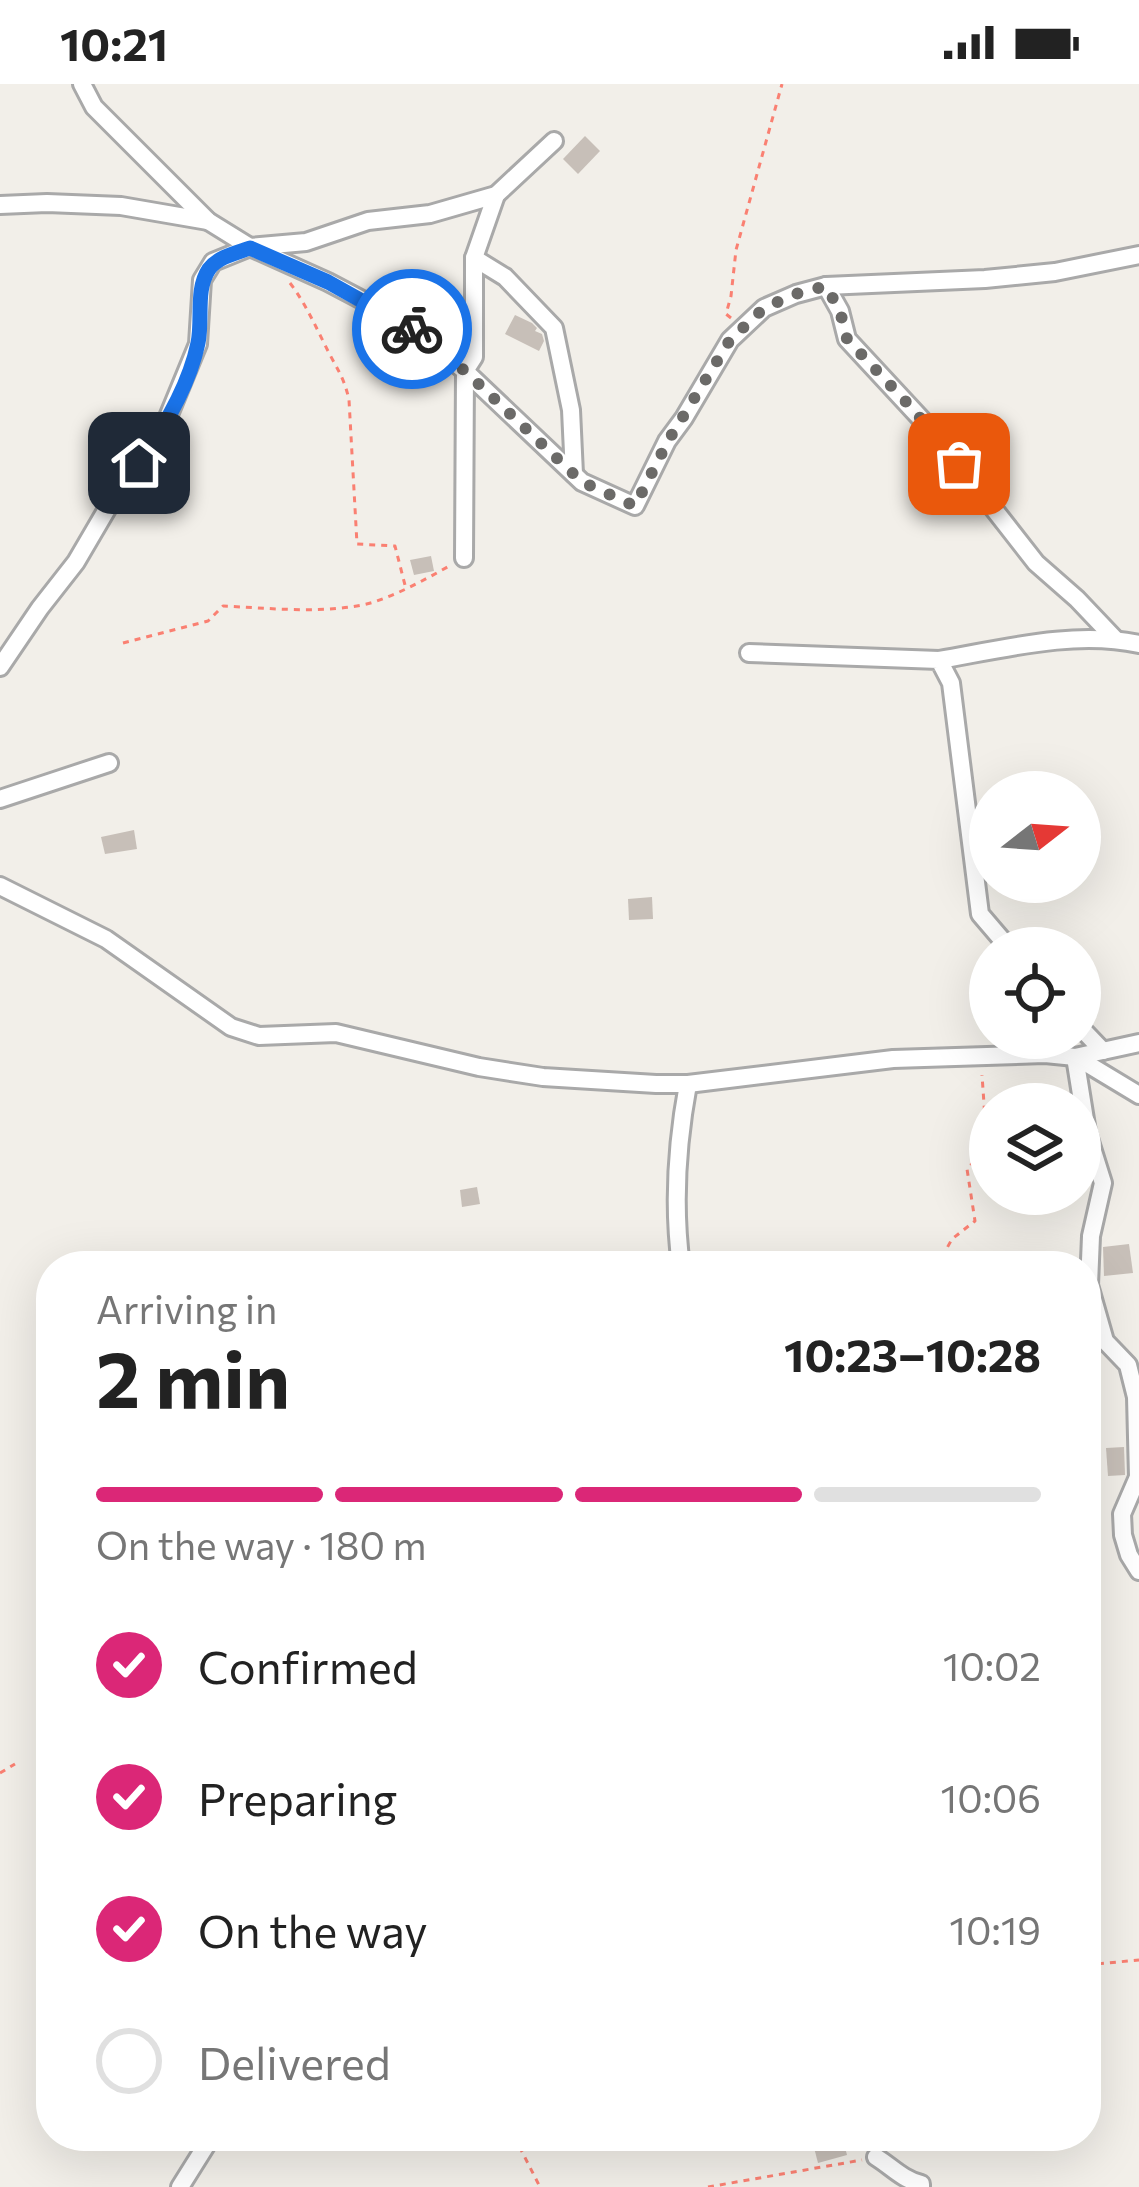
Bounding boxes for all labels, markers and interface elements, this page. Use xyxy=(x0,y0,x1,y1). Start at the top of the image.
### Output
text: 10:21 xyxy=(60,15,168,70)
courier xyxy=(352,269,472,389)
icon: bike xyxy=(379,296,445,362)
pin xyxy=(88,412,190,514)
pin xyxy=(908,413,1010,515)
icon: home xyxy=(106,430,172,496)
icon: bag xyxy=(926,431,992,497)
north arrow xyxy=(969,771,1101,903)
map controls xyxy=(969,771,1101,1215)
button: locate xyxy=(969,927,1101,1059)
button: layers xyxy=(969,1083,1101,1215)
text: Arriving in xyxy=(96,1284,277,1332)
text: 10:23–10:28 xyxy=(784,1326,1041,1381)
text: 2 min xyxy=(96,1329,290,1424)
text: On the way · 180 m xyxy=(96,1520,426,1568)
icon: check xyxy=(96,1632,162,1698)
text: Confirmed xyxy=(198,1638,418,1693)
text: 10:02 xyxy=(943,1641,1041,1689)
icon: check xyxy=(96,1764,162,1830)
text: Preparing xyxy=(198,1770,397,1825)
text: 10:06 xyxy=(941,1773,1041,1821)
icon: check xyxy=(96,1896,162,1962)
text: On the way xyxy=(198,1902,428,1957)
text: 10:19 xyxy=(949,1905,1041,1953)
text: Delivered xyxy=(198,2034,391,2089)

